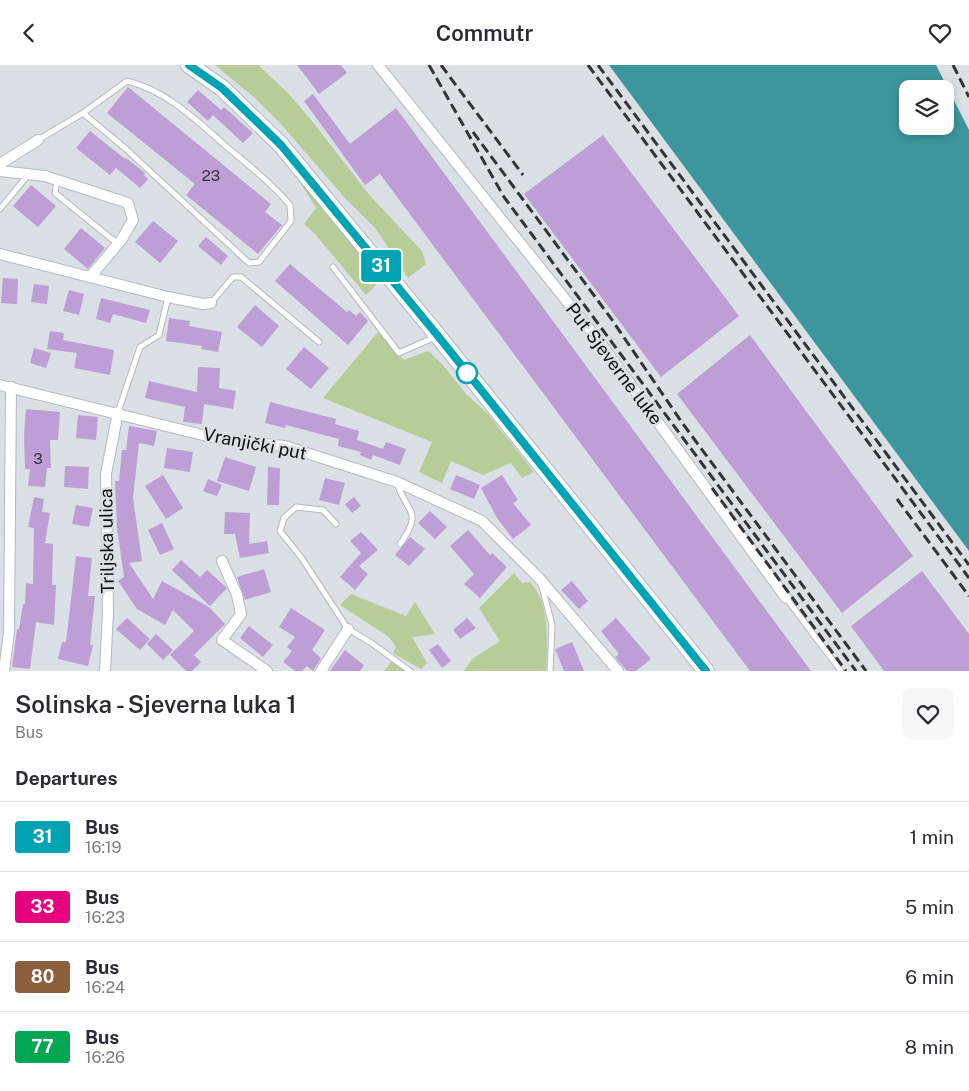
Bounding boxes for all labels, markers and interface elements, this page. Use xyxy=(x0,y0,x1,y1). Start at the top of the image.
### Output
icon: back xyxy=(15,19,43,47)
icon: heart xyxy=(926,19,954,47)
text: Commutr xyxy=(436,20,533,46)
map controls xyxy=(899,80,954,135)
button: layers xyxy=(899,80,954,135)
house number: 23 xyxy=(202,167,220,184)
line badge: 31 xyxy=(358,250,404,282)
text: 31 xyxy=(371,255,391,276)
street label: Put Sjeverne luke xyxy=(562,299,667,429)
unlabelled marker xyxy=(456,362,478,384)
street label: Vranjički put xyxy=(201,423,309,464)
house number: 3 xyxy=(33,450,43,467)
street label: Triljska ulica xyxy=(95,488,118,594)
button: heart xyxy=(902,688,954,740)
text: Solinska - Sjeverna luka 1 xyxy=(15,690,297,718)
text: Bus xyxy=(15,723,43,742)
text: Departures xyxy=(15,767,118,789)
text: Bus xyxy=(85,816,119,838)
text: 31 xyxy=(33,826,52,847)
text: 1 min xyxy=(909,826,954,848)
text: 16:19 xyxy=(85,838,122,857)
text: Bus xyxy=(85,886,119,908)
text: 33 xyxy=(31,896,54,917)
text: 5 min xyxy=(905,896,954,918)
text: 16:23 xyxy=(85,908,125,927)
text: Bus xyxy=(85,956,119,978)
text: 80 xyxy=(31,966,54,987)
text: 6 min xyxy=(905,966,954,988)
text: 16:24 xyxy=(85,978,125,997)
text: Bus xyxy=(85,1026,119,1048)
text: 77 xyxy=(31,1036,54,1057)
text: 8 min xyxy=(905,1036,954,1058)
text: 16:26 xyxy=(85,1048,125,1067)

